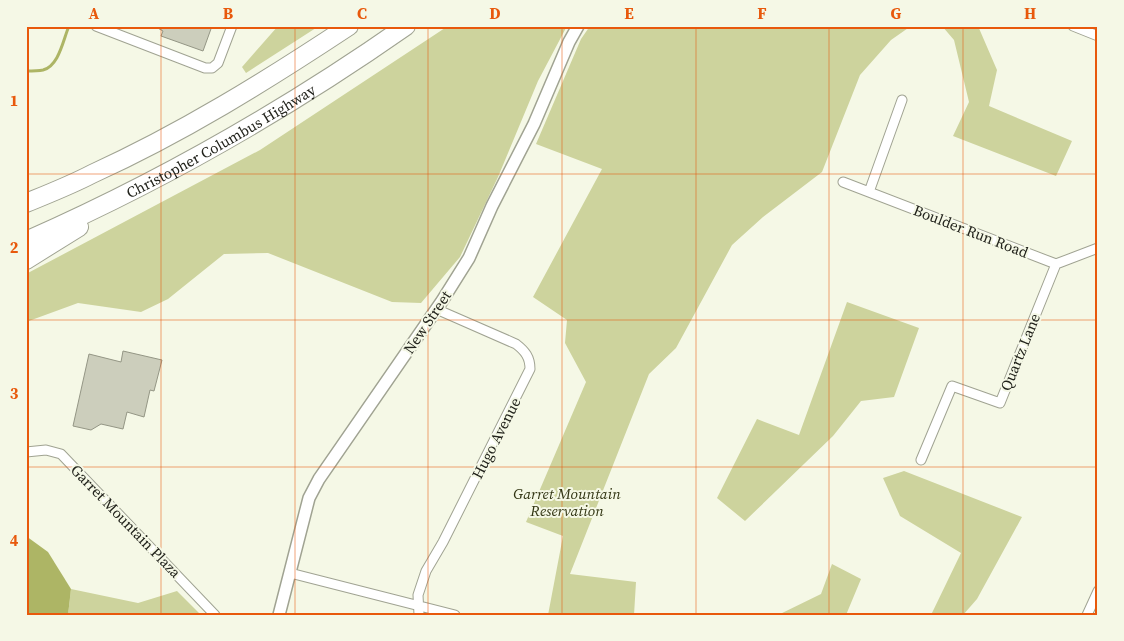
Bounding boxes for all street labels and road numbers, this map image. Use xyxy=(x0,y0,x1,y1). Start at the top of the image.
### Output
street label: Christopher Columbus Highway xyxy=(122,79,319,203)
street label: Boulder Run Road xyxy=(910,199,1032,263)
street label: New Street xyxy=(398,286,456,358)
street label: Quartz Lane xyxy=(995,310,1045,394)
street label: Hugo Avenue xyxy=(467,393,526,482)
street label: Garret Mountain Plaza xyxy=(66,460,186,583)

